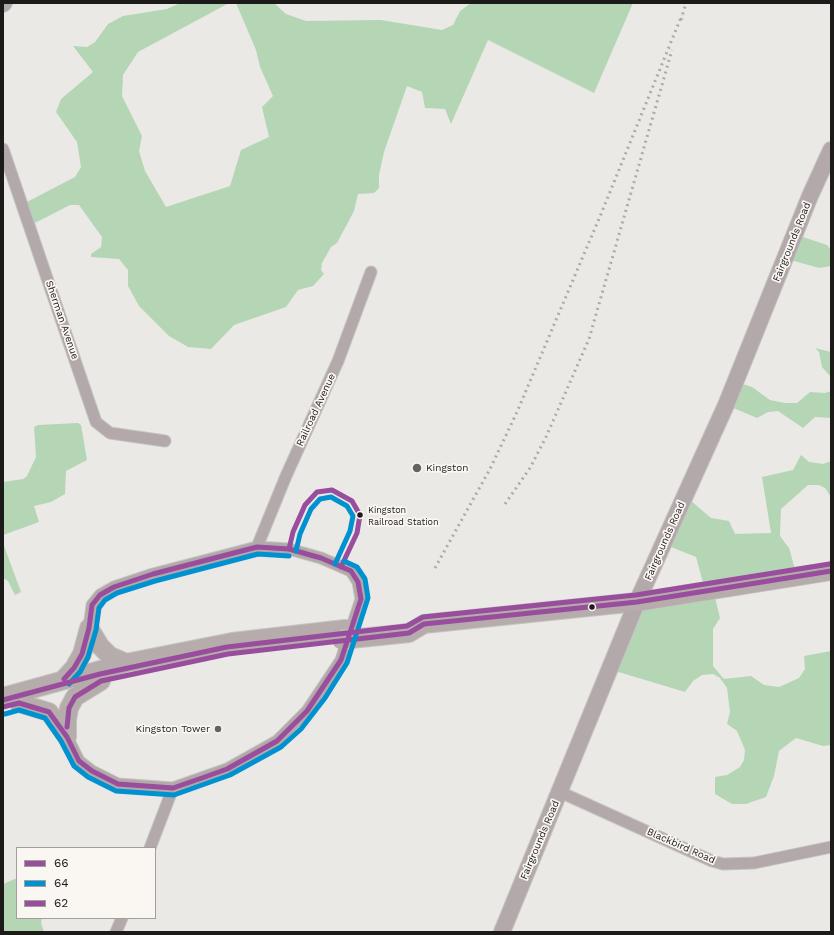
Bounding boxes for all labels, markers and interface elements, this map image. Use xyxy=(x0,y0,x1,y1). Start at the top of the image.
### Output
street label: Fairgrounds Road xyxy=(771,200,813,284)
street label: Sherman Avenue xyxy=(43,279,81,361)
street label: Railroad Avenue xyxy=(294,372,338,448)
marker: Kingston xyxy=(411,462,423,474)
place label: Kingston xyxy=(426,462,468,474)
street label: Fairgrounds Road xyxy=(642,500,688,582)
place label: Kingston Railroad Station xyxy=(368,505,439,526)
marker: Kingston Railroad Station xyxy=(355,510,365,520)
unlabelled marker xyxy=(587,602,597,612)
place label: Kingston Tower xyxy=(135,723,210,735)
marker: Kingston Tower xyxy=(213,724,223,734)
street label: Fairgrounds Road xyxy=(518,799,562,881)
street label: Blackbird Road xyxy=(645,826,717,866)
legend xyxy=(16,847,156,919)
text: 66 xyxy=(54,856,69,870)
text: 64 xyxy=(54,876,69,890)
text: 62 xyxy=(54,896,68,910)

